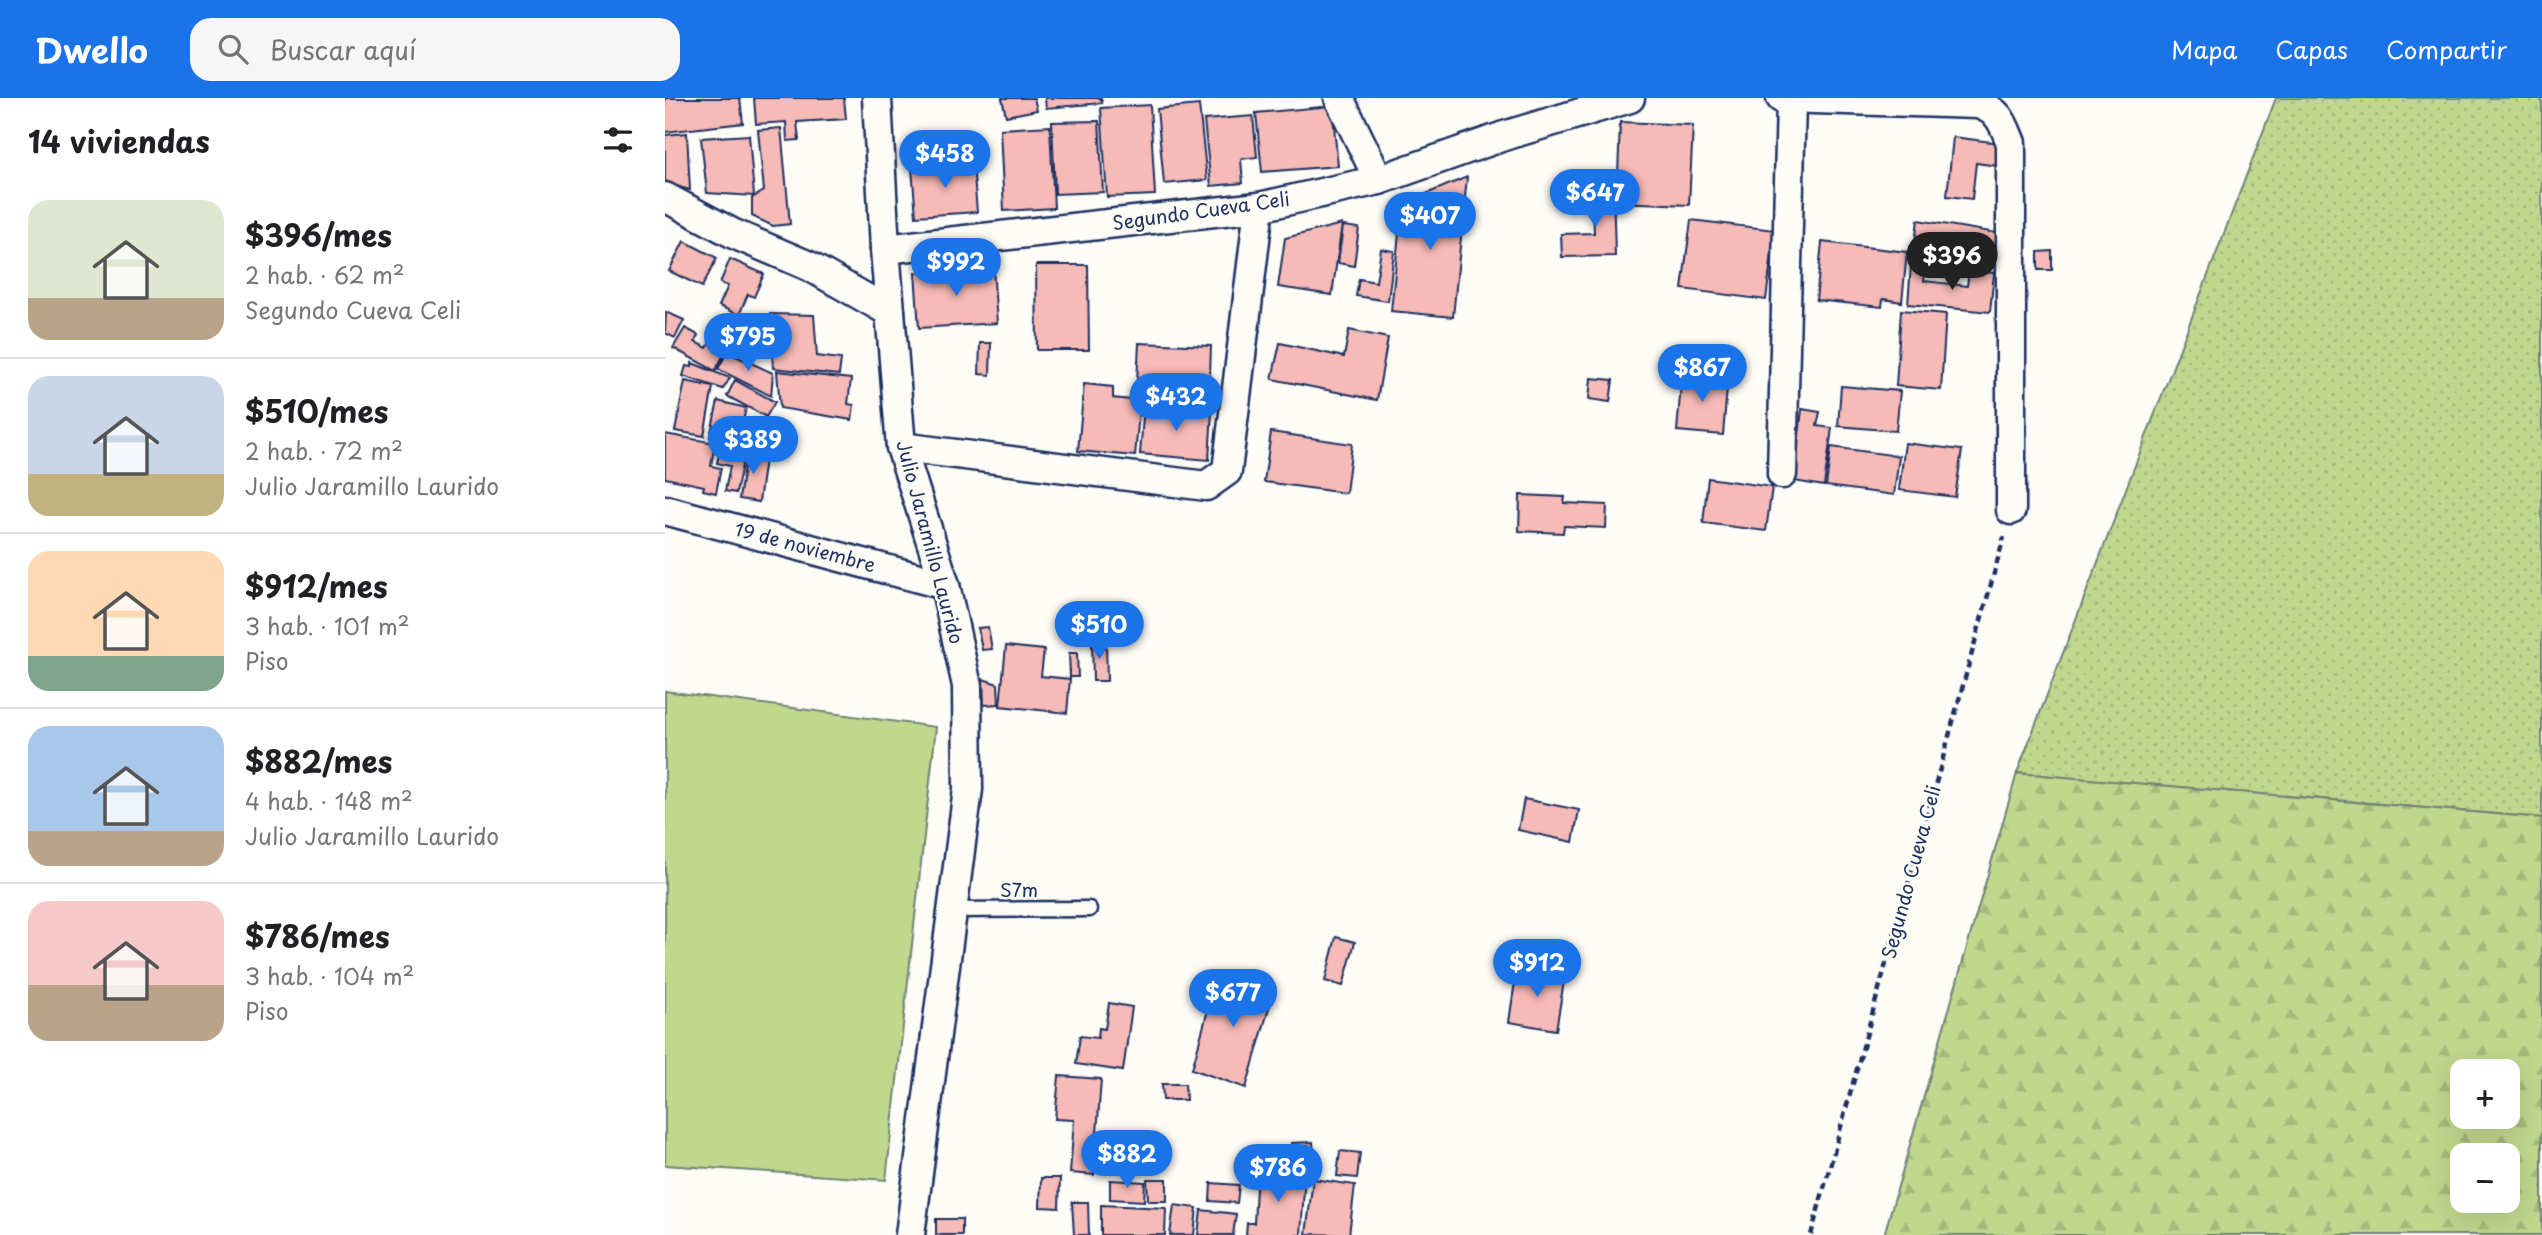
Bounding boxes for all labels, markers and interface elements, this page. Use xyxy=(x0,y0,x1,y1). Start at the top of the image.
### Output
search box xyxy=(190,18,680,81)
text: Dwello xyxy=(35,24,148,74)
icon: search xyxy=(214,30,252,68)
text: Buscar aquí xyxy=(270,30,416,69)
text: Mapa xyxy=(2171,31,2237,67)
text: Capas xyxy=(2275,31,2348,67)
text: Compartir xyxy=(2386,31,2507,67)
text: 14 viviendas xyxy=(28,118,210,163)
icon: filters xyxy=(599,121,637,159)
pin: $458 xyxy=(904,130,986,190)
text: $458 xyxy=(915,135,975,170)
pin: $647 xyxy=(1554,170,1636,229)
text: $647 xyxy=(1566,174,1624,209)
street label: Segundo Cueva Celi xyxy=(1110,184,1291,236)
pin: $407 xyxy=(1389,192,1471,252)
text: $407 xyxy=(1400,197,1460,232)
text: $396/mes xyxy=(245,212,392,257)
icon: home xyxy=(84,228,168,312)
pin: $396 xyxy=(1911,232,1993,292)
text: $396 xyxy=(1923,237,1981,272)
pin: $992 xyxy=(915,238,997,298)
text: $992 xyxy=(927,243,985,278)
text: 2 hab. · 62 m² xyxy=(245,257,405,292)
text: Segundo Cueva Celi xyxy=(245,292,461,327)
pin: $795 xyxy=(707,314,789,373)
text: $795 xyxy=(720,318,776,353)
pin: $867 xyxy=(1661,344,1743,404)
text: $867 xyxy=(1674,349,1730,384)
pin: $432 xyxy=(1135,374,1217,433)
text: $432 xyxy=(1146,378,1206,413)
text: $510/mes xyxy=(245,388,388,433)
icon: home xyxy=(84,404,168,488)
pin: $389 xyxy=(712,416,794,476)
text: $389 xyxy=(724,421,782,456)
text: 2 hab. · 72 m² xyxy=(245,433,403,468)
street label: Julio Jaramillo Laurido xyxy=(890,437,972,647)
text: Julio Jaramillo Laurido xyxy=(245,468,499,503)
street label: 19 de noviembre xyxy=(732,514,879,578)
text: $912/mes xyxy=(245,563,388,608)
icon: home xyxy=(84,579,168,663)
pin: $510 xyxy=(1058,602,1140,661)
text: $510 xyxy=(1071,606,1127,641)
text: 3 hab. · 101 m² xyxy=(245,608,410,643)
text: Piso xyxy=(245,643,289,678)
text: $882/mes xyxy=(245,738,392,783)
icon: home xyxy=(84,754,168,838)
street label: Segundo Cueva Celi xyxy=(1873,782,1947,962)
text: 4 hab. · 148 m² xyxy=(245,783,413,818)
text: Julio Jaramillo Laurido xyxy=(245,818,499,853)
street label: S7m xyxy=(1000,875,1038,903)
text: $786/mes xyxy=(245,913,390,958)
icon: home xyxy=(84,929,168,1013)
pin: $912 xyxy=(1496,940,1578,999)
text: $912 xyxy=(1509,944,1565,979)
text: 3 hab. · 104 m² xyxy=(245,958,414,993)
pin: $677 xyxy=(1192,970,1274,1029)
text: $677 xyxy=(1205,974,1261,1009)
text: Piso xyxy=(245,993,289,1028)
map controls xyxy=(2450,1059,2520,1213)
button: + xyxy=(2450,1059,2520,1129)
pin: $882 xyxy=(1086,1130,1168,1190)
text: $882 xyxy=(1097,1135,1157,1170)
button: − xyxy=(2450,1143,2520,1213)
pin: $786 xyxy=(1237,1144,1319,1204)
text: $786 xyxy=(1249,1149,1307,1184)

